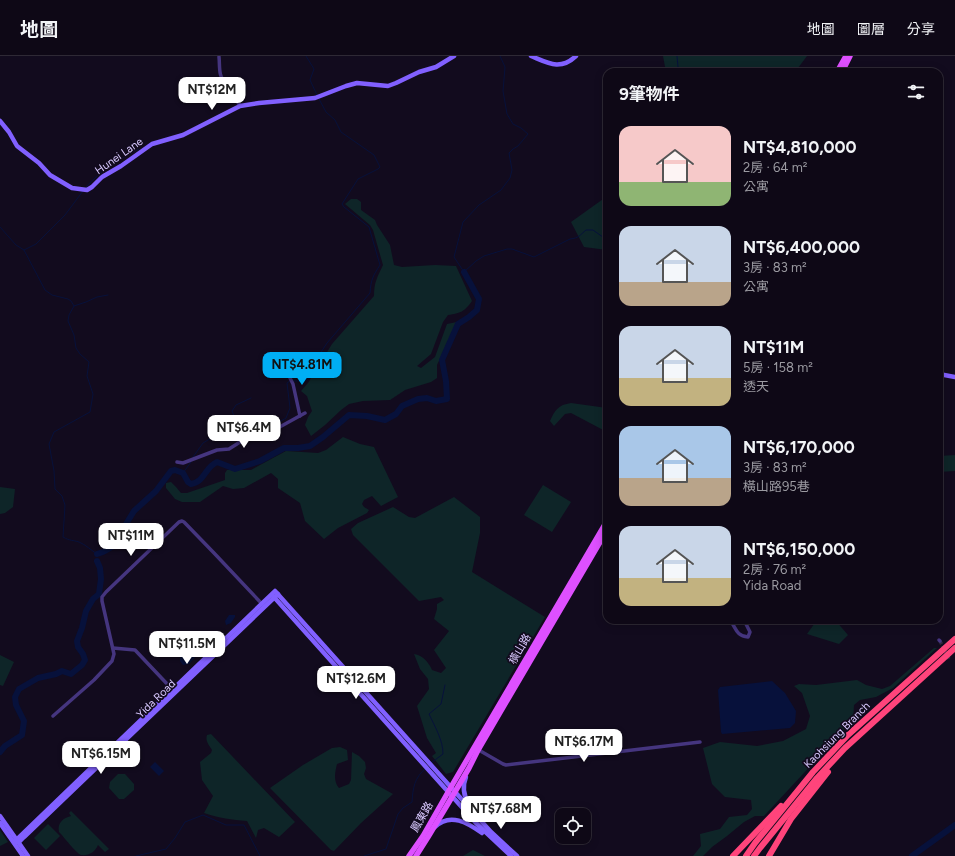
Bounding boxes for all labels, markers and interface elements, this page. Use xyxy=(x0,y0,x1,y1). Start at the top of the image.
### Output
text: 地圖 xyxy=(20,18,58,41)
text: 地圖 xyxy=(807,21,835,38)
text: 圖層 xyxy=(857,21,885,38)
text: 分享 xyxy=(907,21,935,38)
pin: NT$12M xyxy=(179,77,245,111)
icon: filters xyxy=(905,81,927,103)
text: NT$12M xyxy=(188,82,237,97)
text: 9筆物件 xyxy=(619,84,680,104)
street label: Hunei Lane xyxy=(93,135,145,177)
text: NT$4,810,000 xyxy=(743,137,857,157)
icon: home xyxy=(651,142,699,190)
text: 2房 · 64 m² xyxy=(743,160,807,175)
text: 公寓 xyxy=(743,179,769,194)
text: NT$6,400,000 xyxy=(743,237,860,257)
icon: home xyxy=(651,242,699,290)
text: 3房 · 83 m² xyxy=(743,260,807,275)
text: 公寓 xyxy=(743,279,769,294)
text: NT$11M xyxy=(743,337,804,357)
icon: home xyxy=(651,342,699,390)
pin: NT$4.81M xyxy=(261,352,343,386)
text: NT$4.81M xyxy=(272,357,332,372)
text: 5房 · 158 m² xyxy=(743,360,813,375)
text: 透天 xyxy=(743,379,769,394)
pin: NT$6.4M xyxy=(207,415,281,449)
text: NT$6.4M xyxy=(217,420,271,435)
text: NT$6,170,000 xyxy=(743,437,855,457)
icon: home xyxy=(651,442,699,490)
text: 3房 · 83 m² xyxy=(743,460,807,475)
text: 橫山路95巷 xyxy=(743,479,810,494)
pin: NT$11M xyxy=(98,523,164,557)
text: NT$11M xyxy=(108,528,154,543)
text: NT$6,150,000 xyxy=(743,539,855,559)
icon: home xyxy=(651,542,699,590)
text: 2房 · 76 m² xyxy=(743,562,806,577)
text: Yida Road xyxy=(743,578,801,593)
pin: NT$11.5M xyxy=(146,631,228,665)
street label: 橫山路 xyxy=(506,631,534,667)
text: NT$11.5M xyxy=(158,636,216,651)
pin: NT$12.6M xyxy=(315,666,397,700)
text: NT$12.6M xyxy=(326,671,386,686)
street label: Yida Road xyxy=(134,677,178,721)
street label: Kaohsiung Branch xyxy=(801,699,873,771)
pin: NT$6.17M xyxy=(543,729,625,763)
text: NT$6.17M xyxy=(554,734,614,749)
pin: NT$6.15M xyxy=(60,741,142,775)
text: NT$6.15M xyxy=(71,746,131,761)
pin: NT$7.68M xyxy=(460,796,542,830)
street label: 鳳東路 xyxy=(408,799,436,835)
text: NT$7.68M xyxy=(470,801,532,816)
map controls xyxy=(555,808,591,844)
button: locate xyxy=(555,808,591,844)

